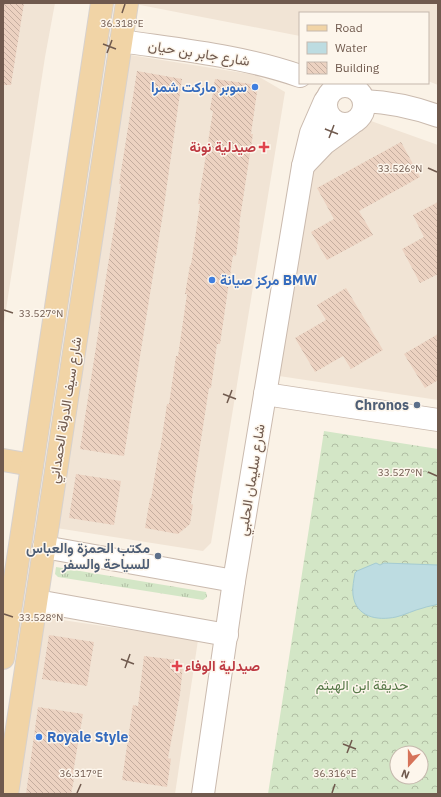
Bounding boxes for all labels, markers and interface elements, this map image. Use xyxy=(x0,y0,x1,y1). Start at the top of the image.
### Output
legend xyxy=(299,12,429,84)
text: 36.318°E xyxy=(100,17,144,30)
text: Road xyxy=(335,20,363,35)
street label: شارع جابر بن حيان xyxy=(147,36,251,72)
text: Water xyxy=(335,40,368,55)
text: Building xyxy=(335,60,380,75)
place label: سوبر ماركت شمرا xyxy=(151,78,247,96)
marker: سوبر ماركت شمرا xyxy=(250,82,260,92)
place label: صيدلية نونة xyxy=(189,138,256,156)
marker: صيدلية نونة xyxy=(259,142,269,152)
text: 33.526°N xyxy=(378,162,422,175)
place label: مركز صيانة BMW xyxy=(220,271,318,289)
marker: مركز صيانة BMW xyxy=(207,275,217,285)
text: 33.527°N xyxy=(19,307,63,320)
street label: شارع سيف الدولة الحمداني xyxy=(45,335,88,485)
place label: Chronos xyxy=(355,396,409,414)
marker: Chronos xyxy=(412,400,422,410)
street label: شارع سليمان الحلبي xyxy=(233,423,272,538)
text: 33.527°N xyxy=(378,466,422,479)
place label: مكتب الحمزة والعباس للسياحة والسفر xyxy=(26,539,150,573)
marker: مكتب الحمزة والعباس للسياحة والسفر xyxy=(153,551,163,561)
text: 33.528°N xyxy=(19,611,63,624)
place label: صيدلية الوفاء xyxy=(185,657,260,675)
marker: صيدلية الوفاء xyxy=(172,661,182,671)
park label: حديقة ابن الهيثم xyxy=(316,676,408,694)
place label: Royale Style xyxy=(47,728,128,746)
marker: Royale Style xyxy=(34,732,44,742)
north arrow xyxy=(389,745,429,785)
text: N xyxy=(399,766,412,782)
text: 36.317°E xyxy=(59,767,103,780)
text: 36.316°E xyxy=(313,767,357,780)

